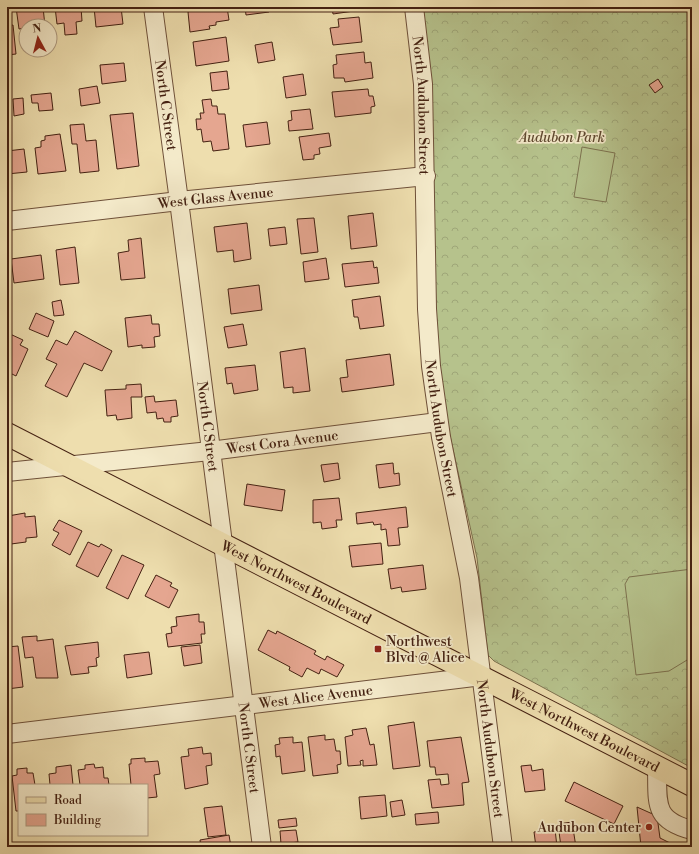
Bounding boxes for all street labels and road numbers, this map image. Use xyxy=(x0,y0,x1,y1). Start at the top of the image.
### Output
street label: North Audubon Street xyxy=(407,35,433,175)
street label: North C Street xyxy=(150,59,180,152)
street label: West Glass Avenue xyxy=(156,183,274,213)
street label: North Audubon Street xyxy=(421,359,461,499)
street label: North C Street xyxy=(192,380,222,473)
street label: West Cora Avenue xyxy=(224,427,339,459)
street label: West Northwest Boulevard xyxy=(217,537,374,629)
street label: North Audubon Street xyxy=(472,678,507,819)
street label: West Alice Avenue xyxy=(257,681,374,713)
street label: West Northwest Boulevard xyxy=(505,684,662,777)
street label: North C Street xyxy=(233,701,263,794)

